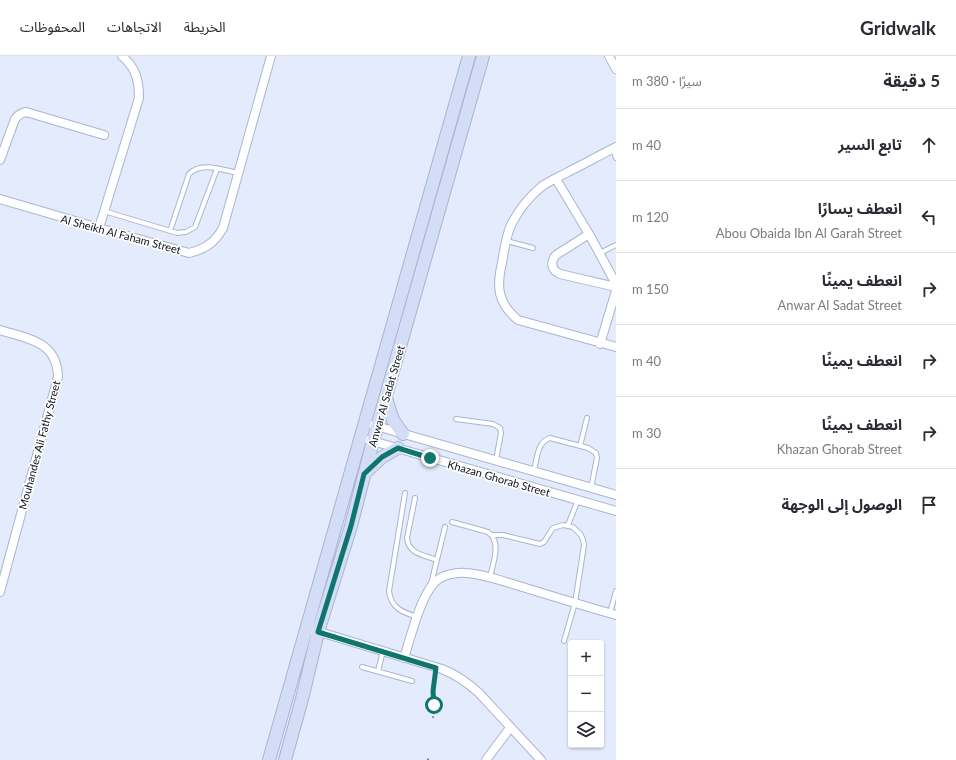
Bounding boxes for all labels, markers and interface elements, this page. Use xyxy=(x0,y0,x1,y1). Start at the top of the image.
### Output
text: Gridwalk xyxy=(860,16,936,39)
text: المحفوظات xyxy=(20,18,85,35)
text: الاتجاهات xyxy=(107,18,162,35)
text: الخريطة xyxy=(184,18,226,35)
text: 5 دقيقة xyxy=(883,70,940,91)
text: سيرًا · 380 m xyxy=(632,73,702,89)
icon: ahead xyxy=(918,134,940,156)
text: تابع السير xyxy=(838,135,902,153)
text: 40 m xyxy=(632,137,661,153)
text: انعطف يسارًا xyxy=(818,199,902,217)
icon: left xyxy=(918,206,940,228)
text: 120 m xyxy=(632,209,669,225)
street label: Al Sheikh Al Faham Street xyxy=(60,212,182,256)
text: Abou Obaida Ibn Al Garah Street xyxy=(716,225,902,241)
text: انعطف يمينًا xyxy=(822,271,902,289)
icon: right xyxy=(918,278,940,300)
text: 150 m xyxy=(632,281,669,297)
text: Anwar Al Sadat Street xyxy=(778,297,902,313)
street label: Anwar Al Sadat Street xyxy=(365,344,407,448)
icon: right xyxy=(918,350,940,372)
text: انعطف يمينًا xyxy=(822,351,902,369)
text: 40 m xyxy=(632,353,661,369)
street label: Mouhandes Ali Fathy Street xyxy=(16,379,62,511)
text: انعطف يمينًا xyxy=(822,415,902,433)
icon: right xyxy=(918,422,940,444)
text: 30 m xyxy=(632,425,661,441)
text: Khazan Ghorab Street xyxy=(777,441,902,457)
route end xyxy=(421,449,439,467)
street label: Khazan Ghorab Street xyxy=(446,457,552,499)
icon: arrive xyxy=(918,494,940,516)
text: الوصول إلى الوجهة xyxy=(781,495,902,513)
map controls xyxy=(568,640,604,748)
button: + xyxy=(568,640,604,676)
button: − xyxy=(568,676,604,712)
route start xyxy=(425,696,443,714)
button: layers xyxy=(568,712,604,748)

